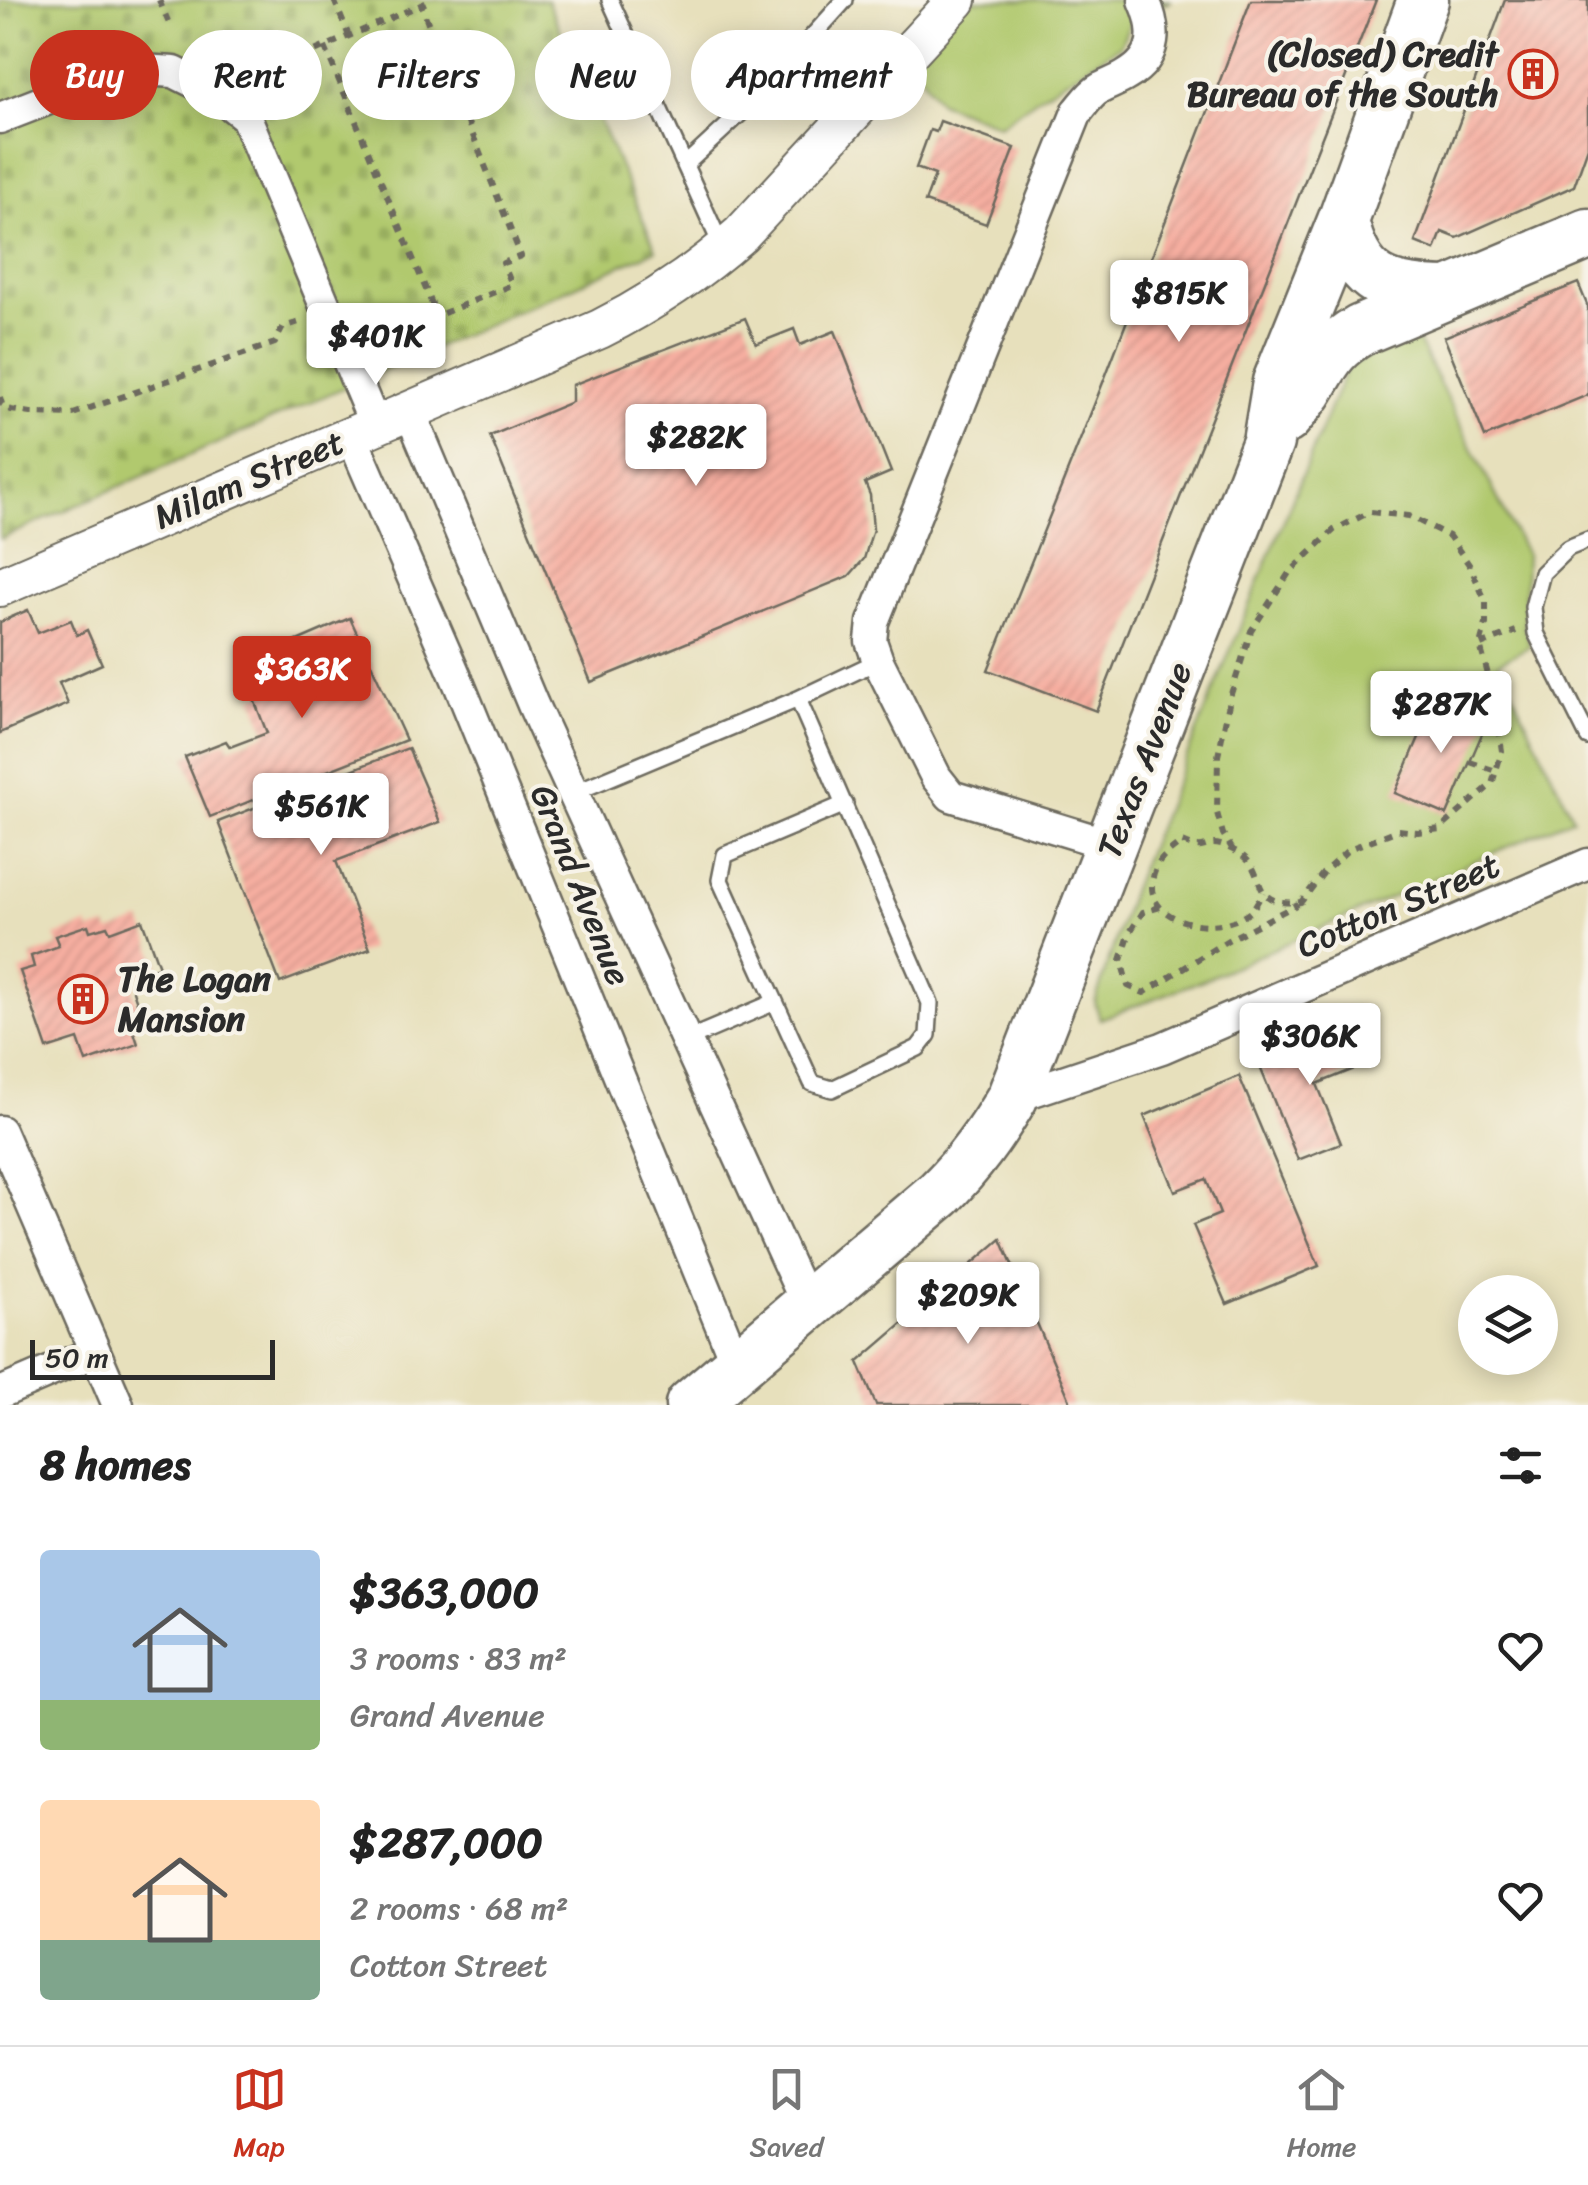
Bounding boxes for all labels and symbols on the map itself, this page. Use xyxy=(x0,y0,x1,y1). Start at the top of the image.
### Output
place label: (Closed) Credit Bureau of the South xyxy=(1187,23,1500,125)
building icon: (Closed) Credit Bureau of the South xyxy=(1507,48,1559,100)
pin: $815K xyxy=(1109,260,1249,345)
pin: $401K xyxy=(306,303,446,388)
pin: $282K xyxy=(626,404,766,489)
street label: Milam Street xyxy=(144,411,354,547)
pin: $363K xyxy=(232,636,372,721)
street label: Texas Avenue xyxy=(1078,652,1210,868)
pin: $287K xyxy=(1371,671,1511,756)
pin: $561K xyxy=(251,773,391,858)
street label: Grand Avenue xyxy=(512,775,650,995)
street label: Cotton Street xyxy=(1286,834,1510,976)
place label: The Logan Mansion xyxy=(117,948,271,1050)
building icon: The Logan Mansion xyxy=(57,973,109,1025)
pin: $306K xyxy=(1240,1003,1380,1088)
pin: $209K xyxy=(898,1262,1038,1347)
scale bar xyxy=(30,1335,275,1380)

